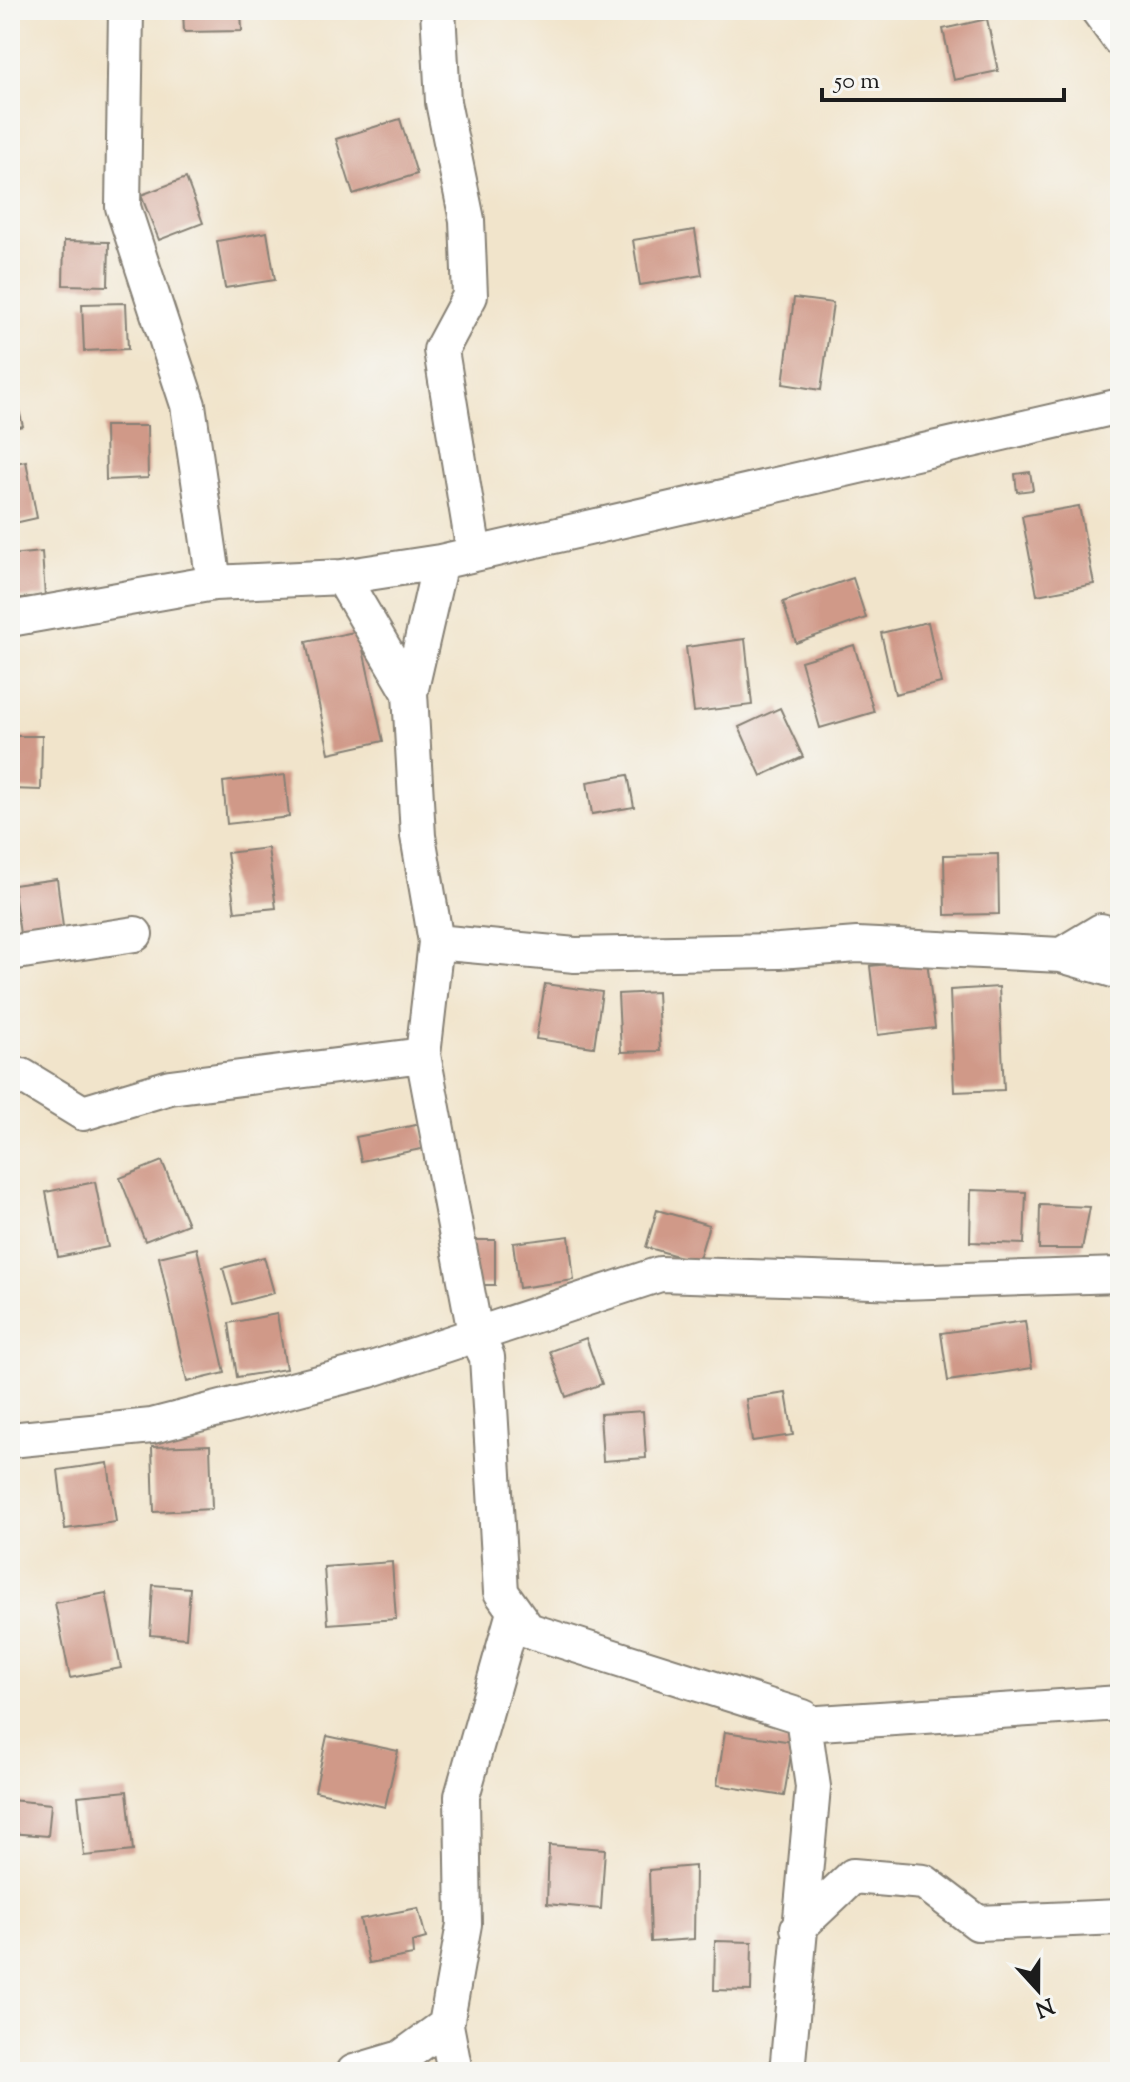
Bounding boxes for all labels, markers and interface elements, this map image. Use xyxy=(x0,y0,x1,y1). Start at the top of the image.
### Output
scale bar xyxy=(822,52,1064,102)
text: 50 m xyxy=(832,65,880,99)
north arrow xyxy=(998,1950,1078,2030)
text: N xyxy=(1030,1988,1058,2024)

